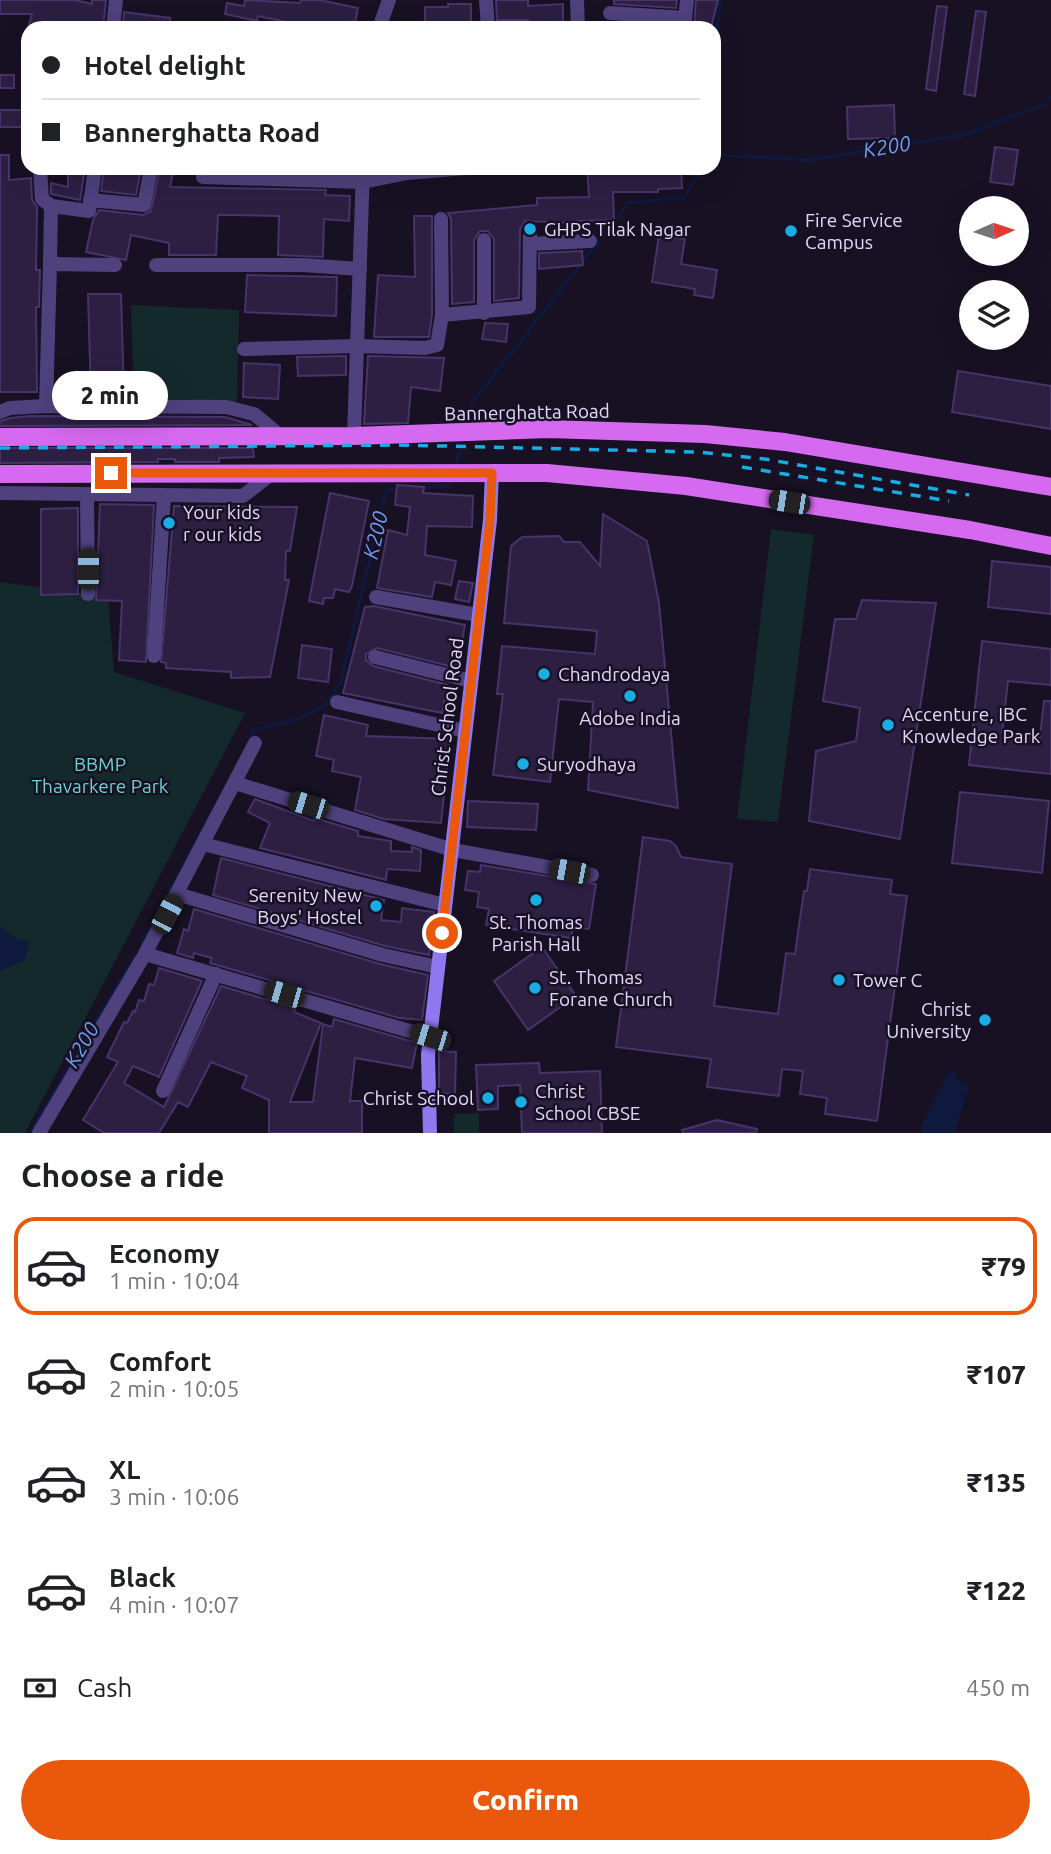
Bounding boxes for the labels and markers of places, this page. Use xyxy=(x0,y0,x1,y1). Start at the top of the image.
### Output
place label: Fire Service Campus xyxy=(805,209,903,253)
place label: GHPS Tilak Nagar xyxy=(544,218,691,240)
marker: GHPS Tilak Nagar xyxy=(522,221,538,237)
marker: Fire Service Campus xyxy=(783,223,799,239)
place label: Your kids r our kids xyxy=(183,501,262,545)
marker: Your kids r our kids xyxy=(161,515,177,531)
place label: Chandrodaya xyxy=(558,663,670,685)
marker: Chandrodaya xyxy=(536,666,552,682)
marker: Adobe India xyxy=(622,688,638,704)
place label: Accenture, IBC Knowledge Park xyxy=(902,703,1041,747)
place label: Adobe India xyxy=(579,707,681,729)
marker: Accenture, IBC Knowledge Park xyxy=(880,717,896,733)
place label: Suryodhaya xyxy=(537,753,636,775)
marker: Suryodhaya xyxy=(515,756,531,772)
place label: Serenity New Boys' Hostel xyxy=(249,884,362,928)
marker: St. Thomas Parish Hall xyxy=(528,892,544,908)
marker: Serenity New Boys' Hostel xyxy=(368,898,384,914)
place label: St. Thomas Parish Hall xyxy=(489,911,583,955)
place label: St. Thomas Forane Church xyxy=(549,966,673,1010)
place label: Tower C xyxy=(853,969,923,991)
marker: Tower C xyxy=(831,972,847,988)
marker: St. Thomas Forane Church xyxy=(527,980,543,996)
place label: Christ University xyxy=(886,998,972,1042)
marker: Christ University xyxy=(977,1012,993,1028)
place label: Christ School CBSE xyxy=(535,1080,641,1124)
place label: Christ School xyxy=(363,1087,474,1109)
marker: Christ School xyxy=(480,1090,496,1106)
marker: Christ School CBSE xyxy=(513,1094,529,1110)

